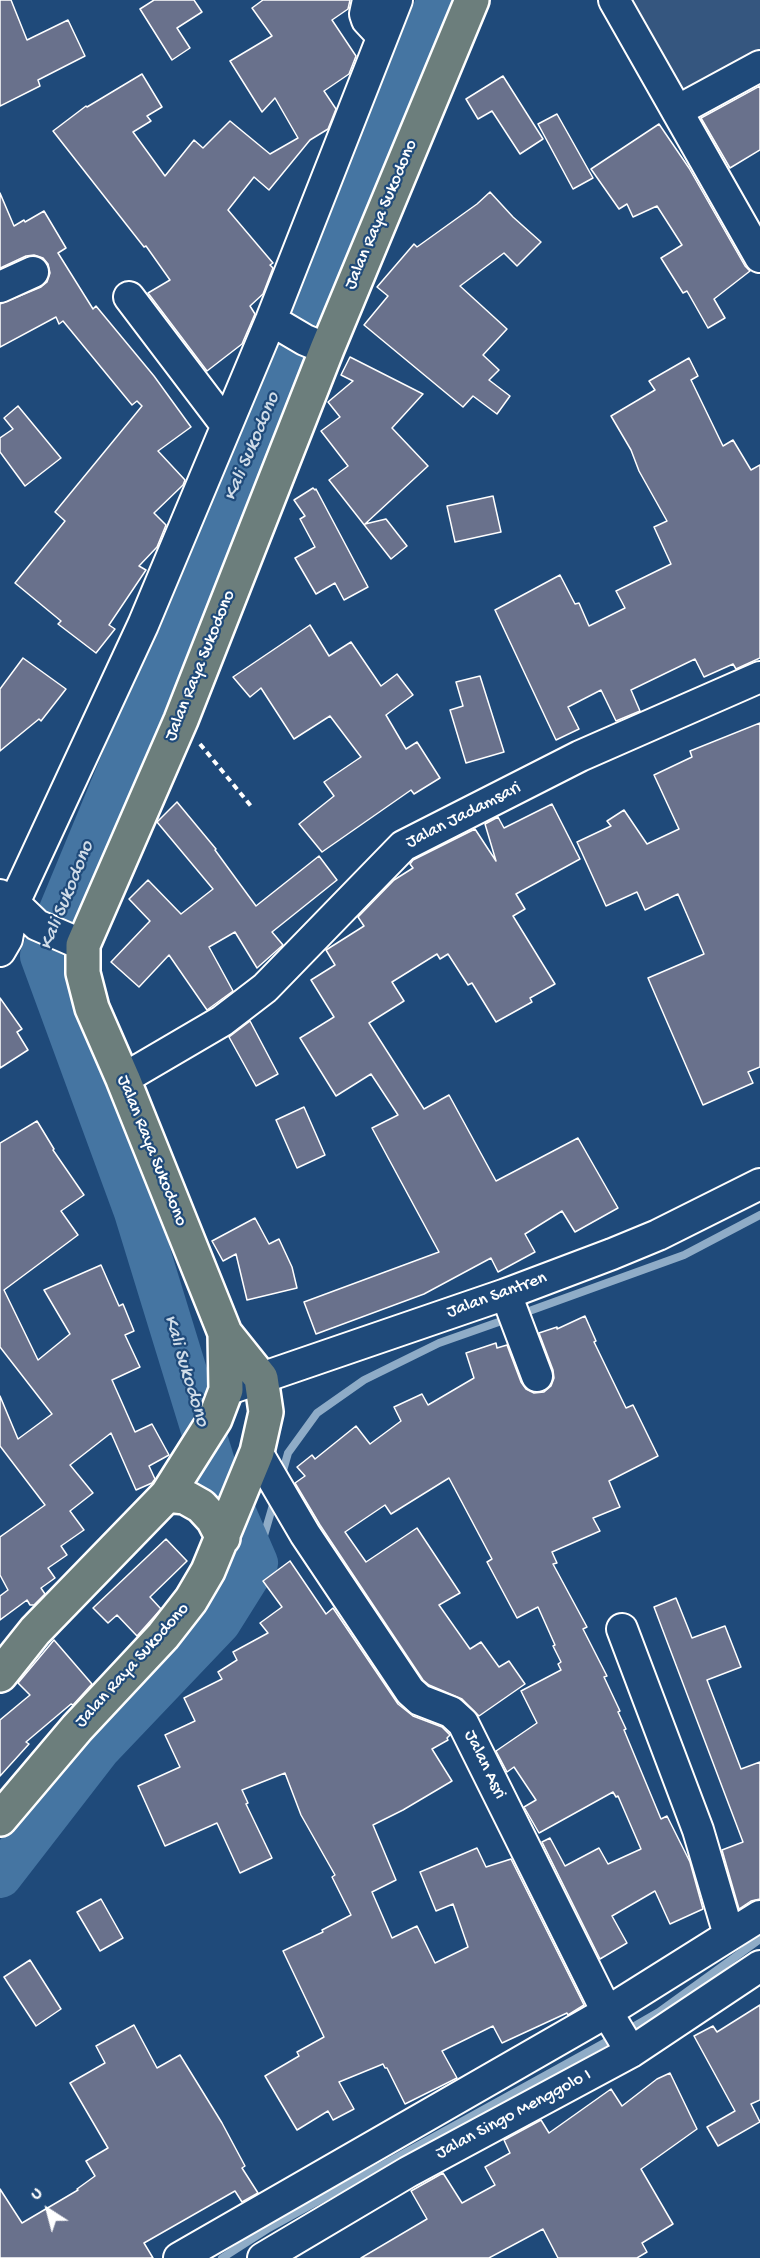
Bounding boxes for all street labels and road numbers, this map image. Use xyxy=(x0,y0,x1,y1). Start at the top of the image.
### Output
street label: Jalan Raya Sukodono xyxy=(341,137,423,293)
street label: Jalan Raya Sukodono xyxy=(161,587,241,745)
street label: Jalan Jadamsari xyxy=(403,778,525,854)
street label: Jalan Raya Sukodono xyxy=(111,1072,191,1230)
street label: Jalan Santren xyxy=(444,1268,550,1324)
street label: Jalan Raya Sukodono xyxy=(71,1599,195,1733)
street label: Jalan Asri xyxy=(458,1727,510,1803)
street label: Jalan Singo Menggolo I xyxy=(433,2065,595,2165)

